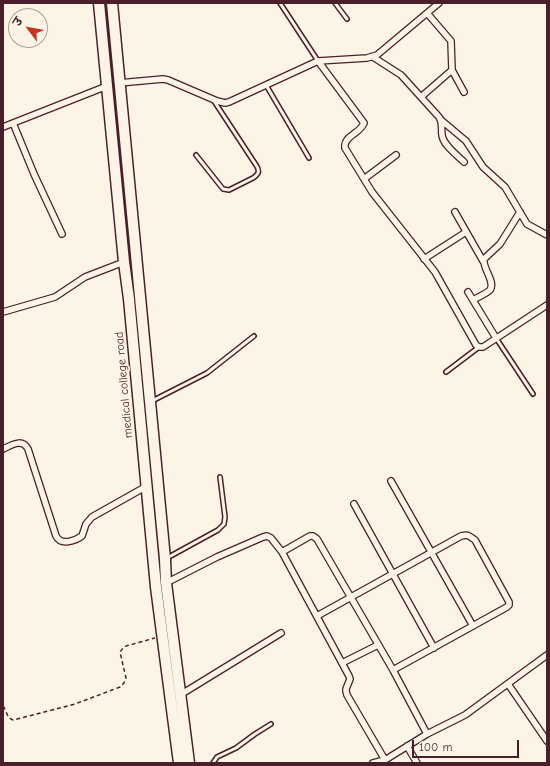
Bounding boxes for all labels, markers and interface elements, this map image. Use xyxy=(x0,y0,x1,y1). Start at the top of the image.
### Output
north arrow xyxy=(8,8,48,48)
text: उ xyxy=(11,15,26,28)
street label: medical college road xyxy=(112,331,136,439)
scale bar xyxy=(414,732,521,758)
text: 100 m xyxy=(419,740,452,754)

